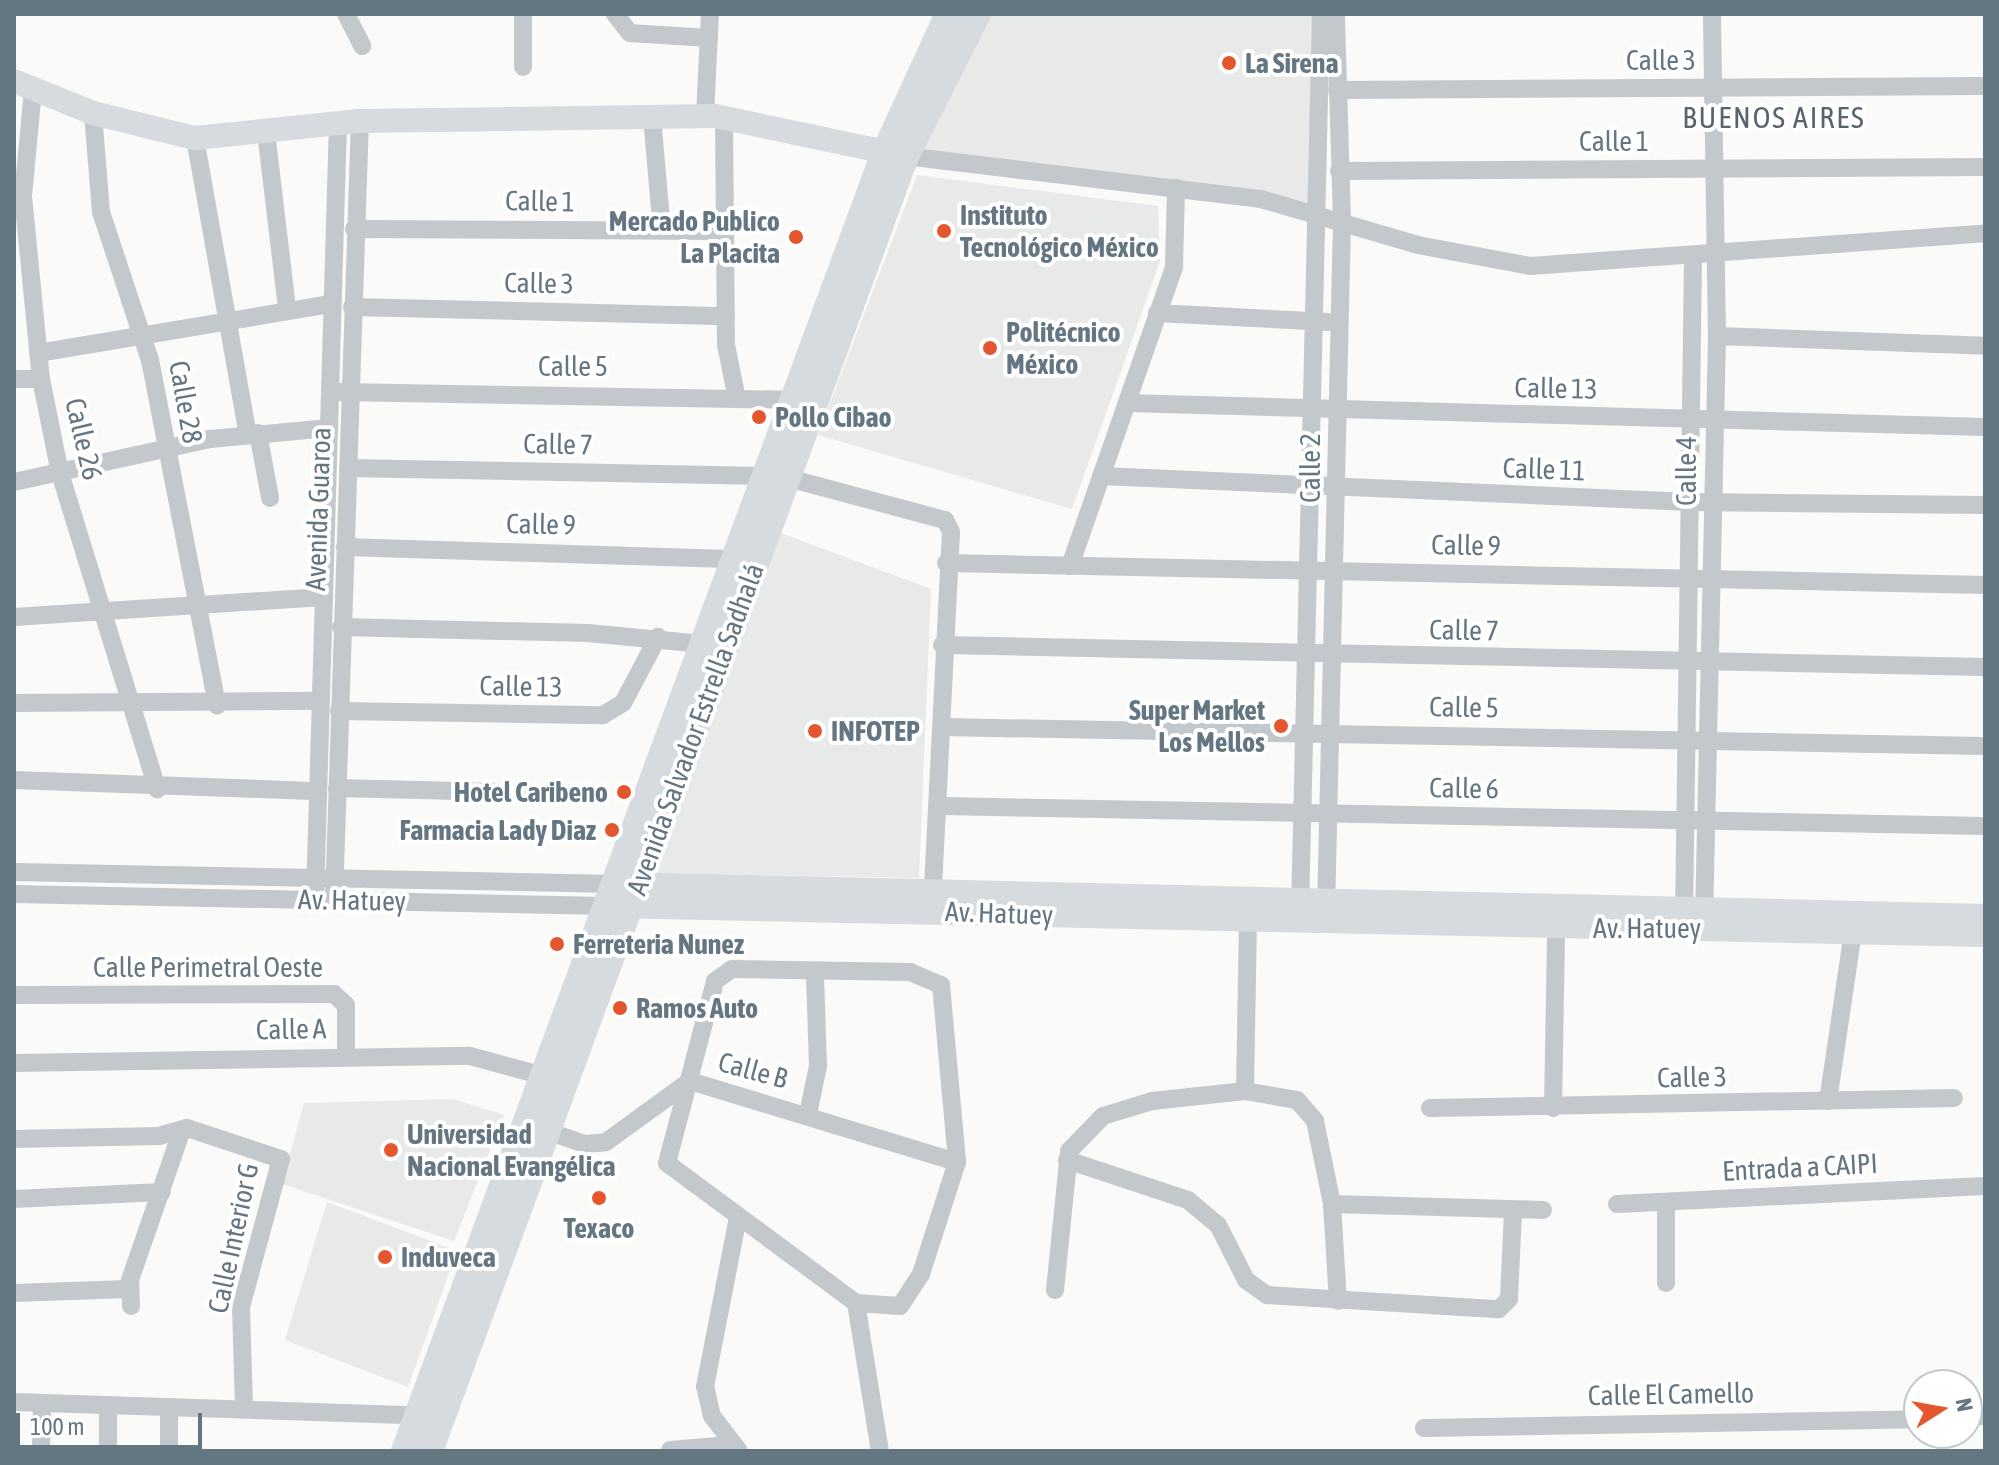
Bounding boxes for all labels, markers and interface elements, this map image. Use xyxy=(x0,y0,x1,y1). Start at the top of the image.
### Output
street label: Calle 3 xyxy=(1626,43,1696,77)
place label: La Sirena xyxy=(1245,46,1338,80)
marker: La Sirena xyxy=(1220,54,1238,72)
district label: BUENOS AIRES xyxy=(1682,99,1866,135)
street label: Calle 1 xyxy=(1579,124,1649,158)
street label: Calle 1 xyxy=(505,184,575,218)
place label: Instituto Tecnológico México xyxy=(960,198,1159,264)
place label: Mercado Publico La Placita xyxy=(609,204,780,270)
marker: Instituto Tecnológico México xyxy=(935,222,953,240)
marker: Mercado Publico La Placita xyxy=(787,228,805,246)
street label: Calle 3 xyxy=(504,266,574,300)
place label: Politécnico México xyxy=(1006,315,1121,381)
marker: Politécnico México xyxy=(981,339,999,357)
street label: Calle 5 xyxy=(538,349,608,383)
street label: Calle 28 xyxy=(162,358,210,446)
street label: Calle 13 xyxy=(1514,370,1598,406)
street label: Calle 26 xyxy=(58,395,110,483)
place label: Pollo Cibao xyxy=(775,400,892,434)
marker: Pollo Cibao xyxy=(750,408,768,426)
street label: Avenida Guaroa xyxy=(298,427,338,591)
street label: Calle 7 xyxy=(523,427,593,461)
street label: Calle 2 xyxy=(1293,433,1327,503)
street label: Calle 4 xyxy=(1669,436,1703,506)
street label: Calle 11 xyxy=(1502,451,1586,487)
street label: Calle 9 xyxy=(506,507,576,541)
street label: Calle 9 xyxy=(1431,528,1501,562)
street label: Avenida Salvador Estrella Sadhalá xyxy=(619,559,771,899)
street label: Calle 7 xyxy=(1429,613,1499,647)
street label: Calle 13 xyxy=(479,668,563,704)
street label: Calle 5 xyxy=(1429,690,1499,724)
place label: Super Market Los Mellos xyxy=(1129,693,1265,759)
place label: INFOTEP xyxy=(831,714,920,748)
marker: Super Market Los Mellos xyxy=(1272,717,1290,735)
marker: INFOTEP xyxy=(806,722,824,740)
street label: Calle 6 xyxy=(1429,771,1499,805)
place label: Hotel Caribeno xyxy=(454,775,608,809)
marker: Hotel Caribeno xyxy=(615,783,633,801)
place label: Farmacia Lady Diaz xyxy=(399,813,596,847)
marker: Farmacia Lady Diaz xyxy=(603,821,621,839)
street label: Av. Hatuey xyxy=(298,882,406,918)
street label: Av. Hatuey xyxy=(944,894,1054,932)
street label: Av. Hatuey xyxy=(1593,911,1701,945)
place label: Ferreteria Nunez xyxy=(573,927,744,961)
marker: Ferreteria Nunez xyxy=(548,935,566,953)
street label: Calle Perimetral Oeste xyxy=(93,950,323,984)
place label: Ramos Auto xyxy=(636,991,758,1025)
marker: Ramos Auto xyxy=(611,999,629,1017)
street label: Calle A xyxy=(255,1012,327,1046)
street label: Calle B xyxy=(715,1045,791,1095)
street label: Calle 3 xyxy=(1657,1060,1727,1094)
place label: Universidad Nacional Evangélica xyxy=(407,1117,616,1183)
marker: Universidad Nacional Evangélica xyxy=(382,1141,400,1159)
street label: Entrada a CAIPI xyxy=(1721,1146,1879,1188)
street label: Calle Interior G xyxy=(201,1160,265,1316)
marker: Texaco xyxy=(590,1189,608,1207)
place label: Texaco xyxy=(564,1211,634,1245)
place label: Induveca xyxy=(401,1240,496,1274)
marker: Induveca xyxy=(376,1248,394,1266)
north arrow xyxy=(1903,1369,1983,1449)
street label: Calle El Camello xyxy=(1588,1376,1754,1412)
text: N xyxy=(1951,1396,1979,1414)
scale bar xyxy=(20,1397,206,1447)
text: 100 m xyxy=(30,1413,84,1440)

